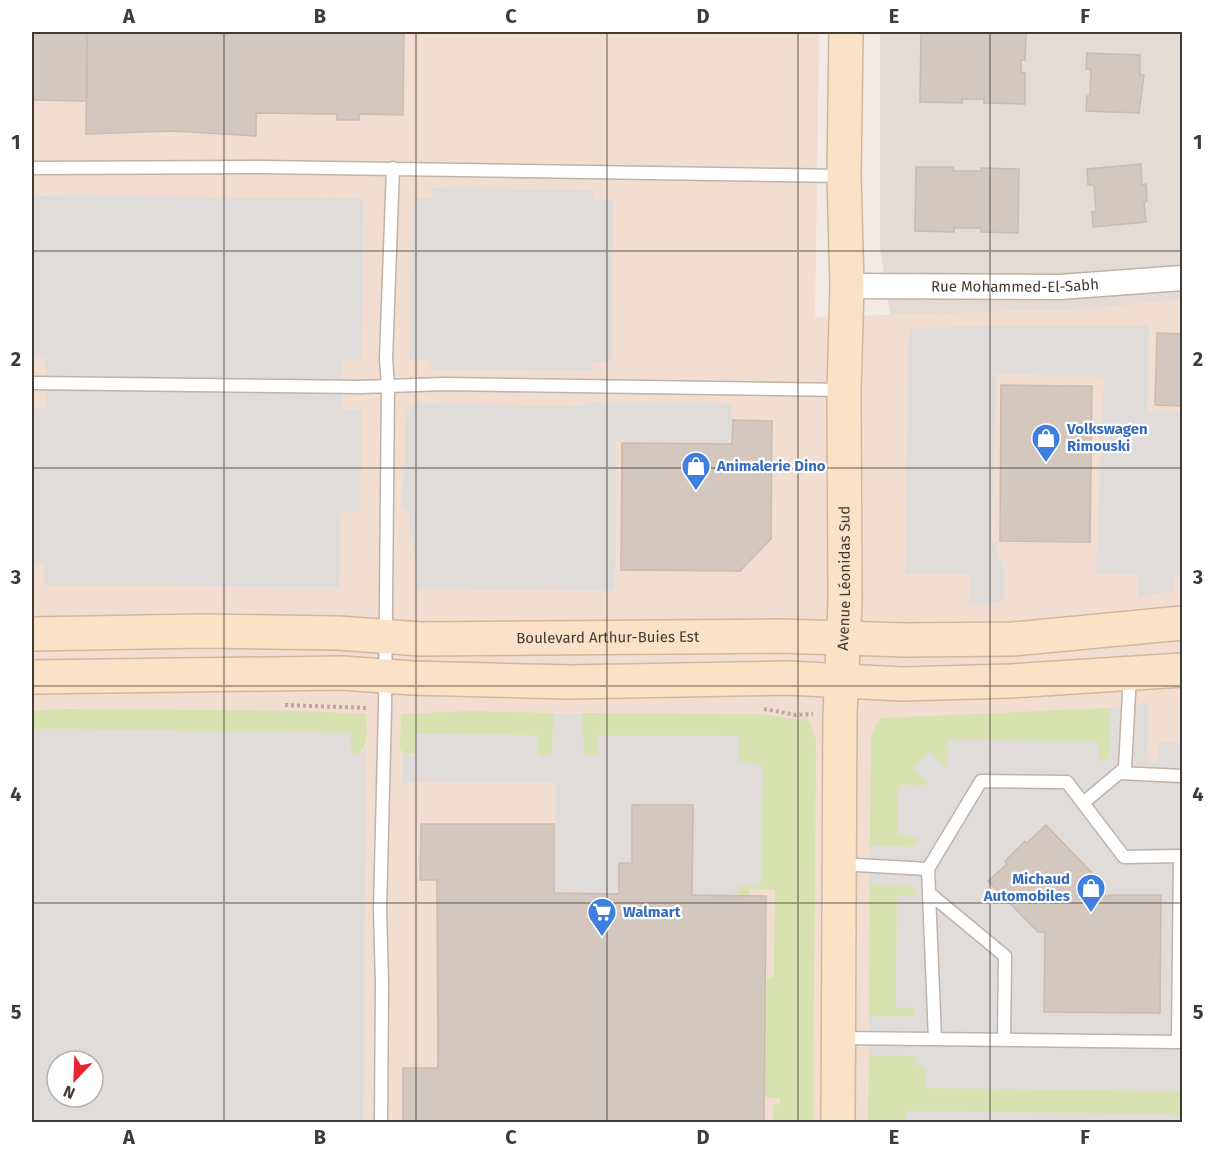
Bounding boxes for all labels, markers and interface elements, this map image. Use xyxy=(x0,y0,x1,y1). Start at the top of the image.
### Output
text: A xyxy=(122,4,136,28)
text: B xyxy=(314,4,326,28)
text: C xyxy=(505,4,517,28)
text: D xyxy=(696,4,710,28)
text: E xyxy=(889,4,899,28)
text: F xyxy=(1080,4,1090,28)
text: 1 xyxy=(11,130,21,154)
text: 1 xyxy=(1193,130,1203,154)
street label: Rue Mohammed-El-Sabh xyxy=(931,275,1100,296)
text: 2 xyxy=(11,347,21,371)
text: 2 xyxy=(1193,347,1203,371)
place label: Volkswagen Rimouski xyxy=(1066,420,1148,455)
shop icon: Volkswagen Rimouski xyxy=(1030,422,1062,464)
shop icon: Animalerie Dino xyxy=(680,450,712,492)
place label: Animalerie Dino xyxy=(716,457,826,475)
street label: Avenue Léonidas Sud xyxy=(834,506,854,651)
text: 3 xyxy=(10,565,21,589)
text: 3 xyxy=(1192,565,1203,589)
street label: Boulevard Arthur-Buies Est xyxy=(516,628,700,647)
text: 4 xyxy=(10,782,22,806)
text: 4 xyxy=(1192,782,1204,806)
place label: Michaud Automobiles xyxy=(983,870,1070,905)
shop icon: Michaud Automobiles xyxy=(1075,872,1107,914)
supermarket icon: Walmart xyxy=(586,896,618,938)
place label: Walmart xyxy=(623,903,681,921)
text: 5 xyxy=(11,1000,22,1024)
text: 5 xyxy=(1193,1000,1204,1024)
north arrow xyxy=(45,1049,105,1109)
text: N xyxy=(61,1082,78,1103)
text: A xyxy=(122,1125,136,1149)
text: B xyxy=(314,1125,326,1149)
text: C xyxy=(505,1125,517,1149)
text: D xyxy=(696,1125,710,1149)
text: E xyxy=(889,1125,899,1149)
text: F xyxy=(1080,1125,1090,1149)

